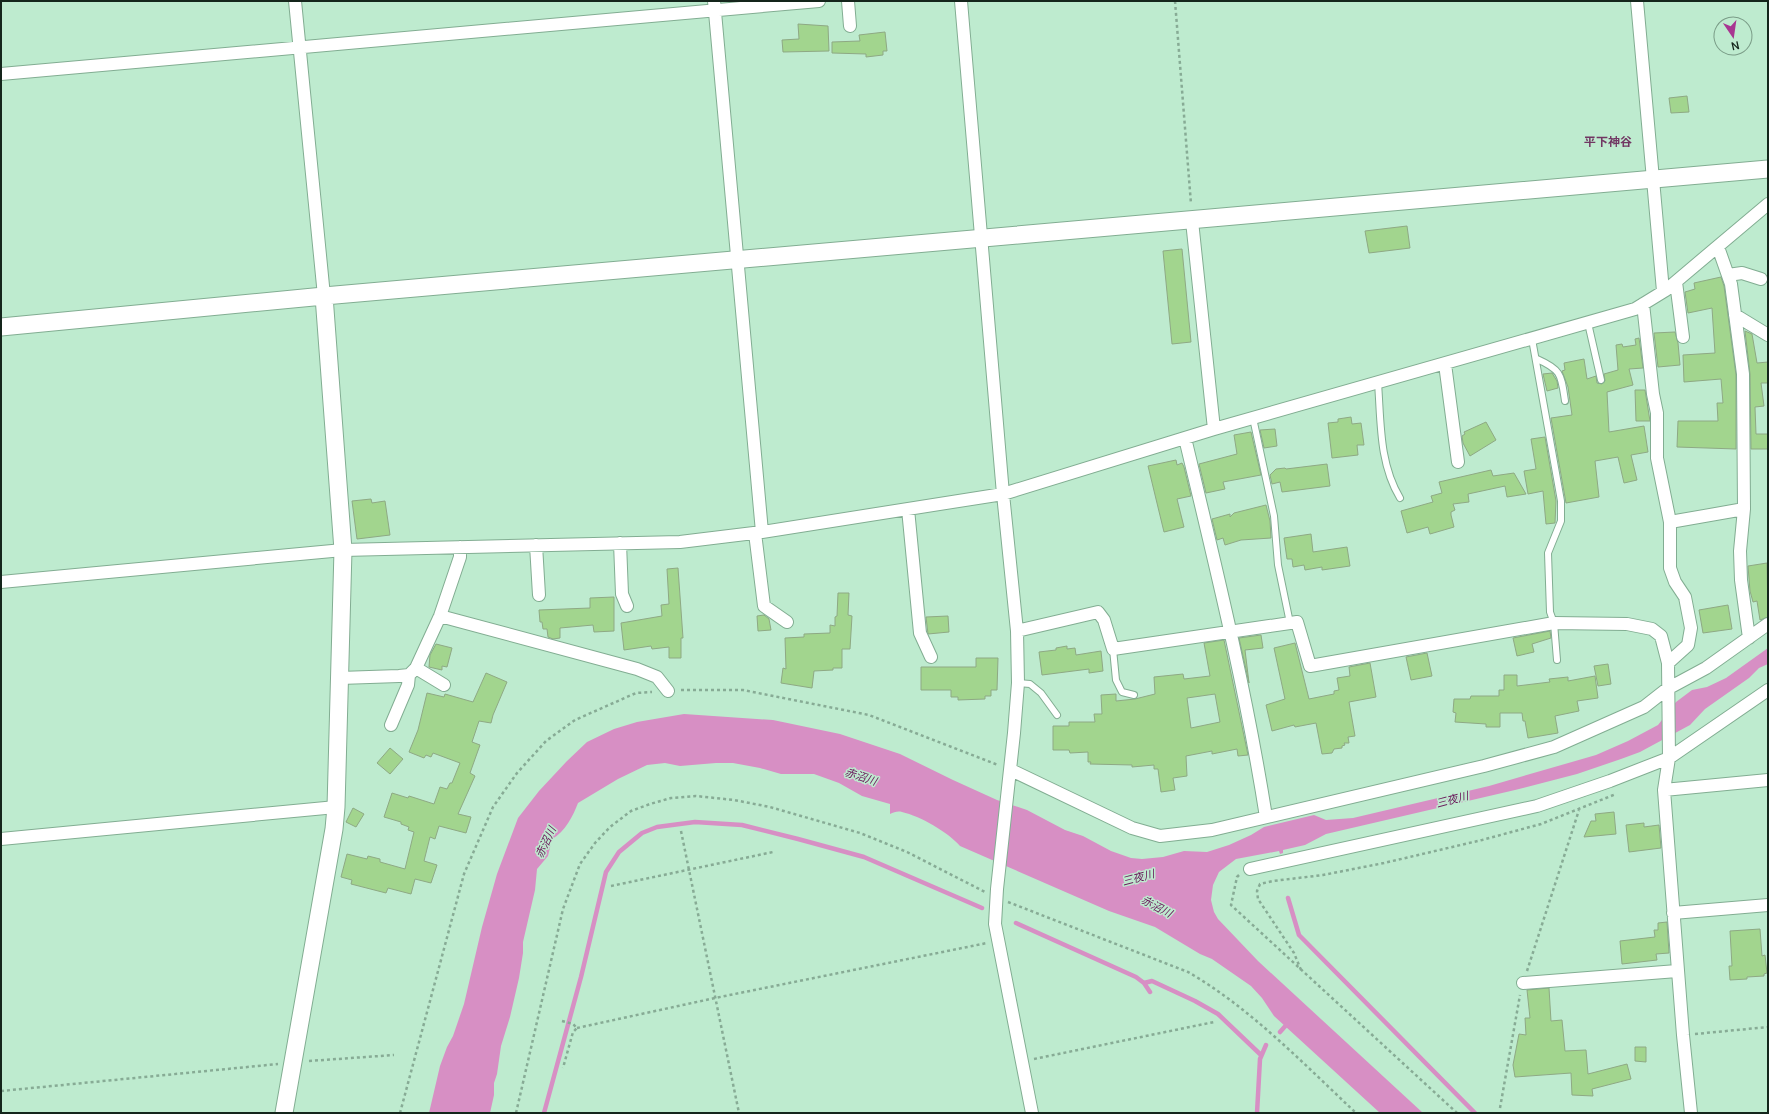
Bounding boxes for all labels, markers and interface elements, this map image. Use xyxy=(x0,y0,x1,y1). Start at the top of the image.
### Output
north arrow xyxy=(1713,16,1753,56)
text: N xyxy=(1730,38,1741,54)
district label: 平下神谷 xyxy=(1584,133,1632,150)
water label: 赤沼川 xyxy=(843,764,880,789)
water label: 三夜川 xyxy=(1434,787,1471,811)
water label: 赤沼川 xyxy=(531,823,559,860)
water label: 三夜川 xyxy=(1120,865,1157,889)
water label: 赤沼川 xyxy=(1139,892,1176,921)

